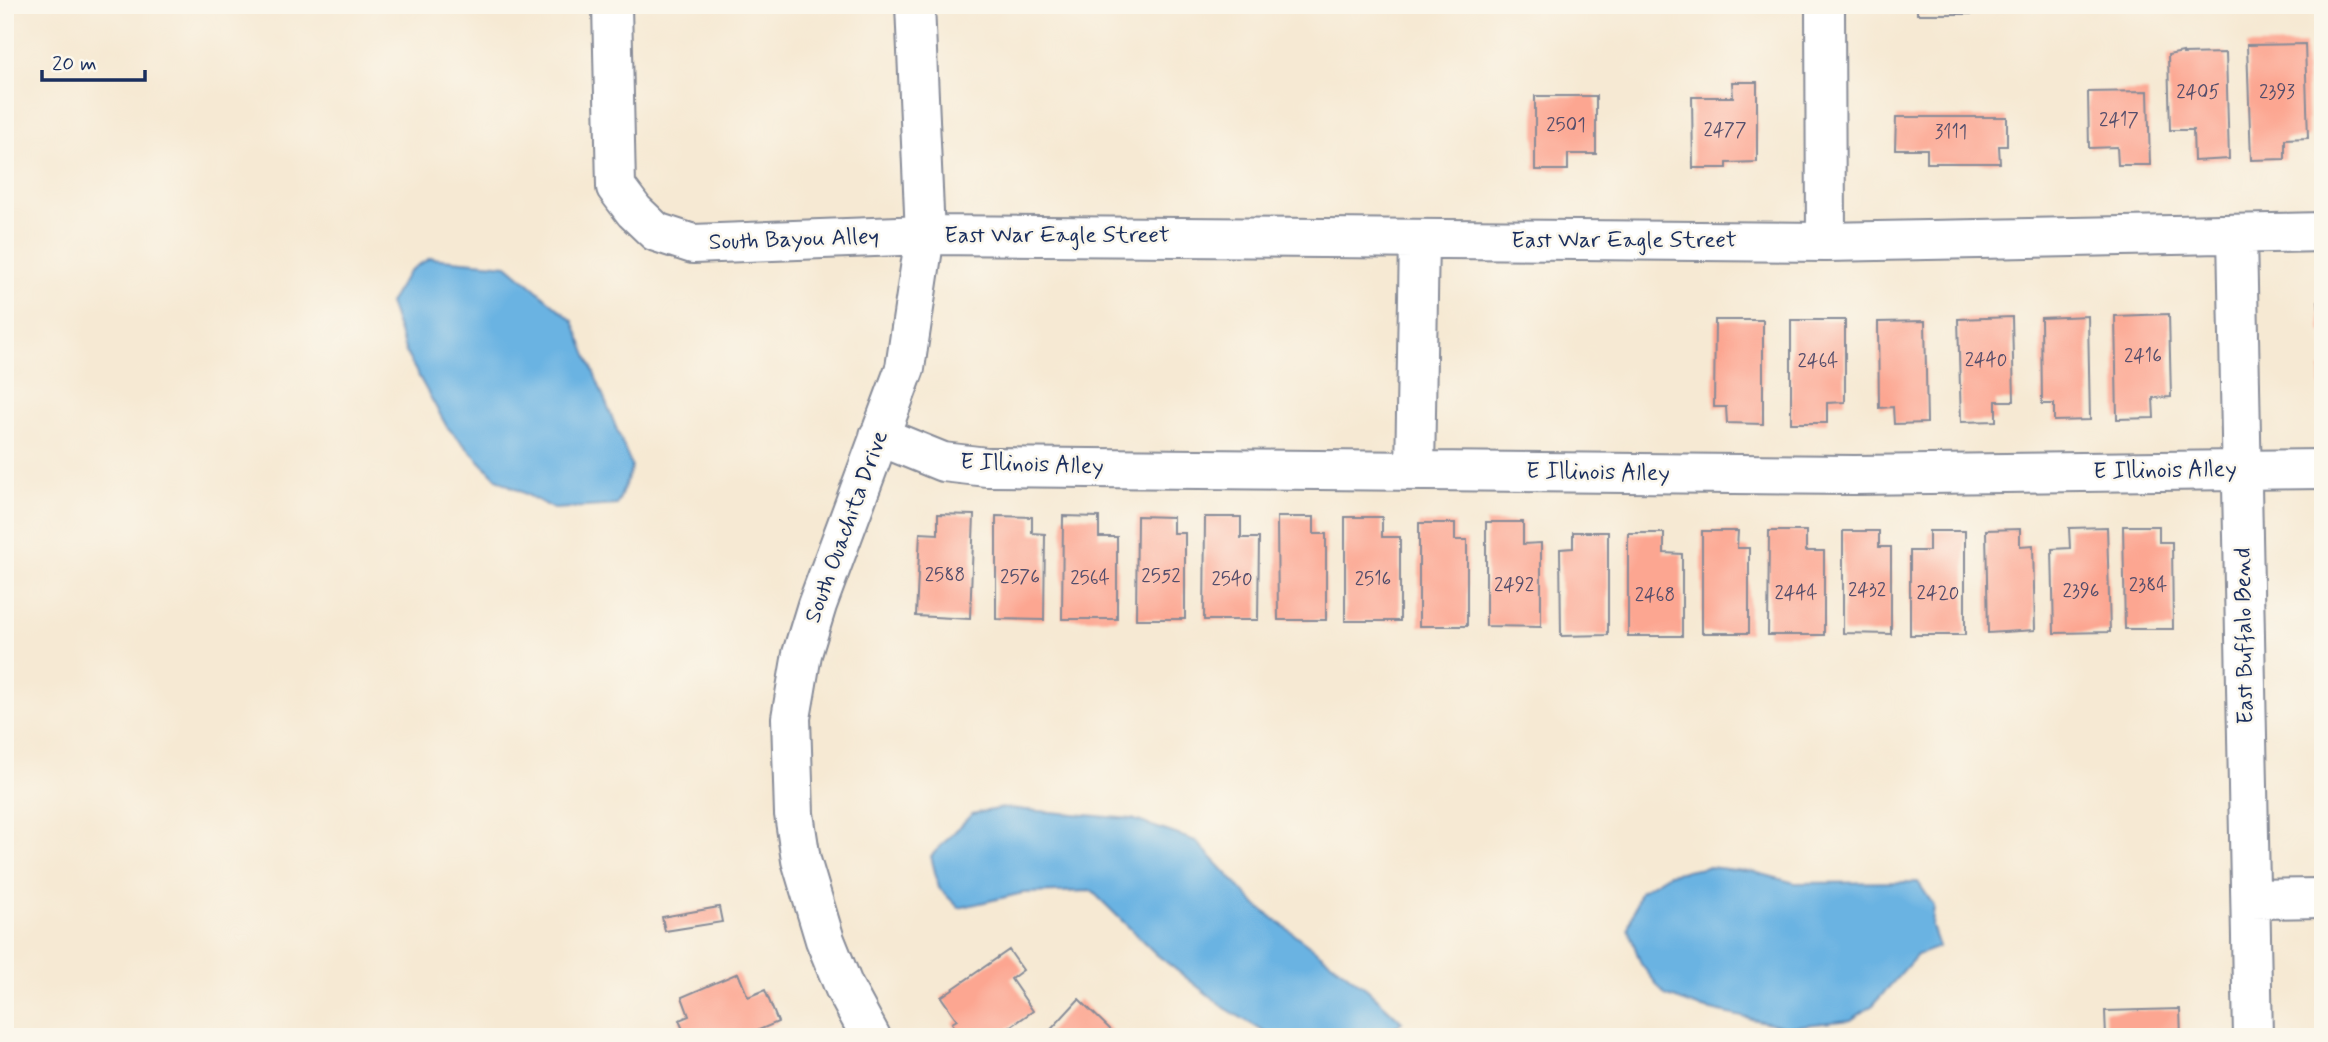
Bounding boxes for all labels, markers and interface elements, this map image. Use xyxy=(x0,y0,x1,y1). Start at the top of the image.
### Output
scale bar xyxy=(42,38,145,82)
text: 20 m xyxy=(52,50,97,78)
house number: 2405 xyxy=(2176,80,2220,105)
house number: 2393 xyxy=(2259,80,2295,105)
house number: 2417 xyxy=(2099,108,2139,133)
house number: 2501 xyxy=(1546,113,1586,138)
house number: 2477 xyxy=(1704,118,1746,143)
house number: 3111 xyxy=(1935,120,1967,145)
street label: East War Eagle Street xyxy=(944,221,1170,251)
street label: South Bayou Alley xyxy=(708,222,880,258)
street label: East War Eagle Street xyxy=(1511,226,1737,256)
house number: 2416 xyxy=(2124,344,2162,369)
house number: 2440 xyxy=(1965,348,2007,373)
house number: 2464 xyxy=(1798,349,1838,374)
street label: South Ouachita Drive xyxy=(798,427,896,627)
street label: E Illinois Alley xyxy=(960,448,1104,482)
street label: E Illinois Alley xyxy=(2093,455,2237,487)
street label: E Illinois Alley xyxy=(1526,457,1670,489)
street label: East Buffalo Bend xyxy=(2228,547,2262,725)
house number: 2588 xyxy=(925,563,965,588)
house number: 2552 xyxy=(1141,564,1181,589)
house number: 2576 xyxy=(1000,565,1040,590)
house number: 2564 xyxy=(1070,566,1110,591)
house number: 2540 xyxy=(1211,567,1253,592)
house number: 2516 xyxy=(1355,567,1391,592)
house number: 2492 xyxy=(1494,573,1534,598)
house number: 2384 xyxy=(2129,573,2167,598)
house number: 2432 xyxy=(1848,578,1886,603)
house number: 2396 xyxy=(2062,579,2100,604)
house number: 2444 xyxy=(1774,581,1818,606)
house number: 2420 xyxy=(1917,581,1959,606)
house number: 2468 xyxy=(1635,583,1675,608)

